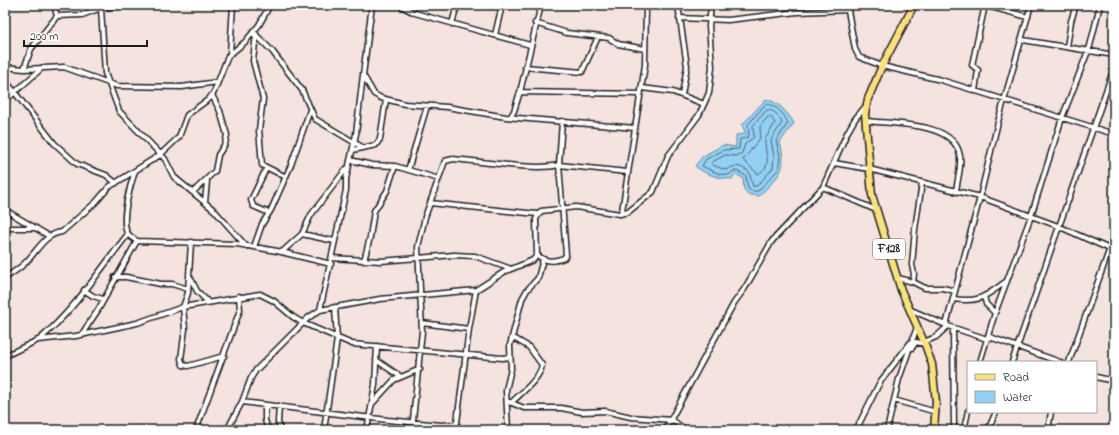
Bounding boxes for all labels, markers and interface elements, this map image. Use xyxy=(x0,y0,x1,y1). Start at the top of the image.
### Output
scale bar xyxy=(24,22,147,48)
text: 200 m xyxy=(30,28,59,46)
road number: F128 xyxy=(873,239,905,259)
legend xyxy=(967,361,1097,413)
text: Road xyxy=(1003,369,1029,387)
text: Water xyxy=(1003,389,1032,407)

